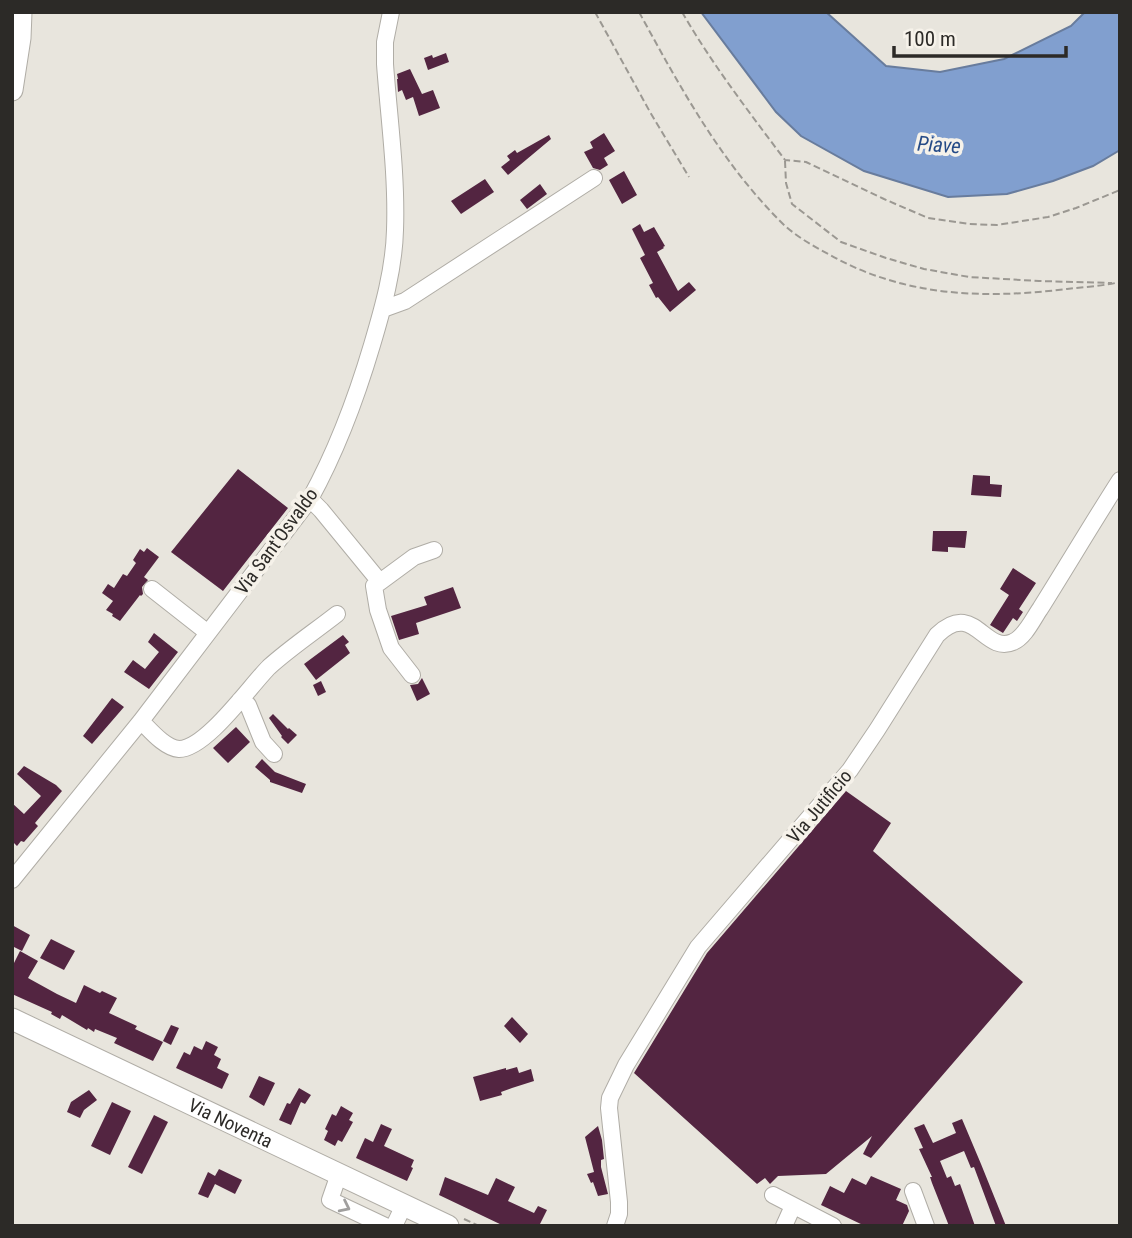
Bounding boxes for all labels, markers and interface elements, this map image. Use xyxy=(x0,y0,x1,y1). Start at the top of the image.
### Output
scale bar xyxy=(894,14,1066,58)
text: 100 m xyxy=(904,27,956,51)
water label: Piave xyxy=(916,132,962,158)
street label: Via Sant'Osvaldo xyxy=(230,484,323,599)
street label: Via Jutificio xyxy=(782,765,857,848)
street label: Via Noventa xyxy=(185,1093,276,1153)
one-way arrow xyxy=(338,1199,350,1213)

